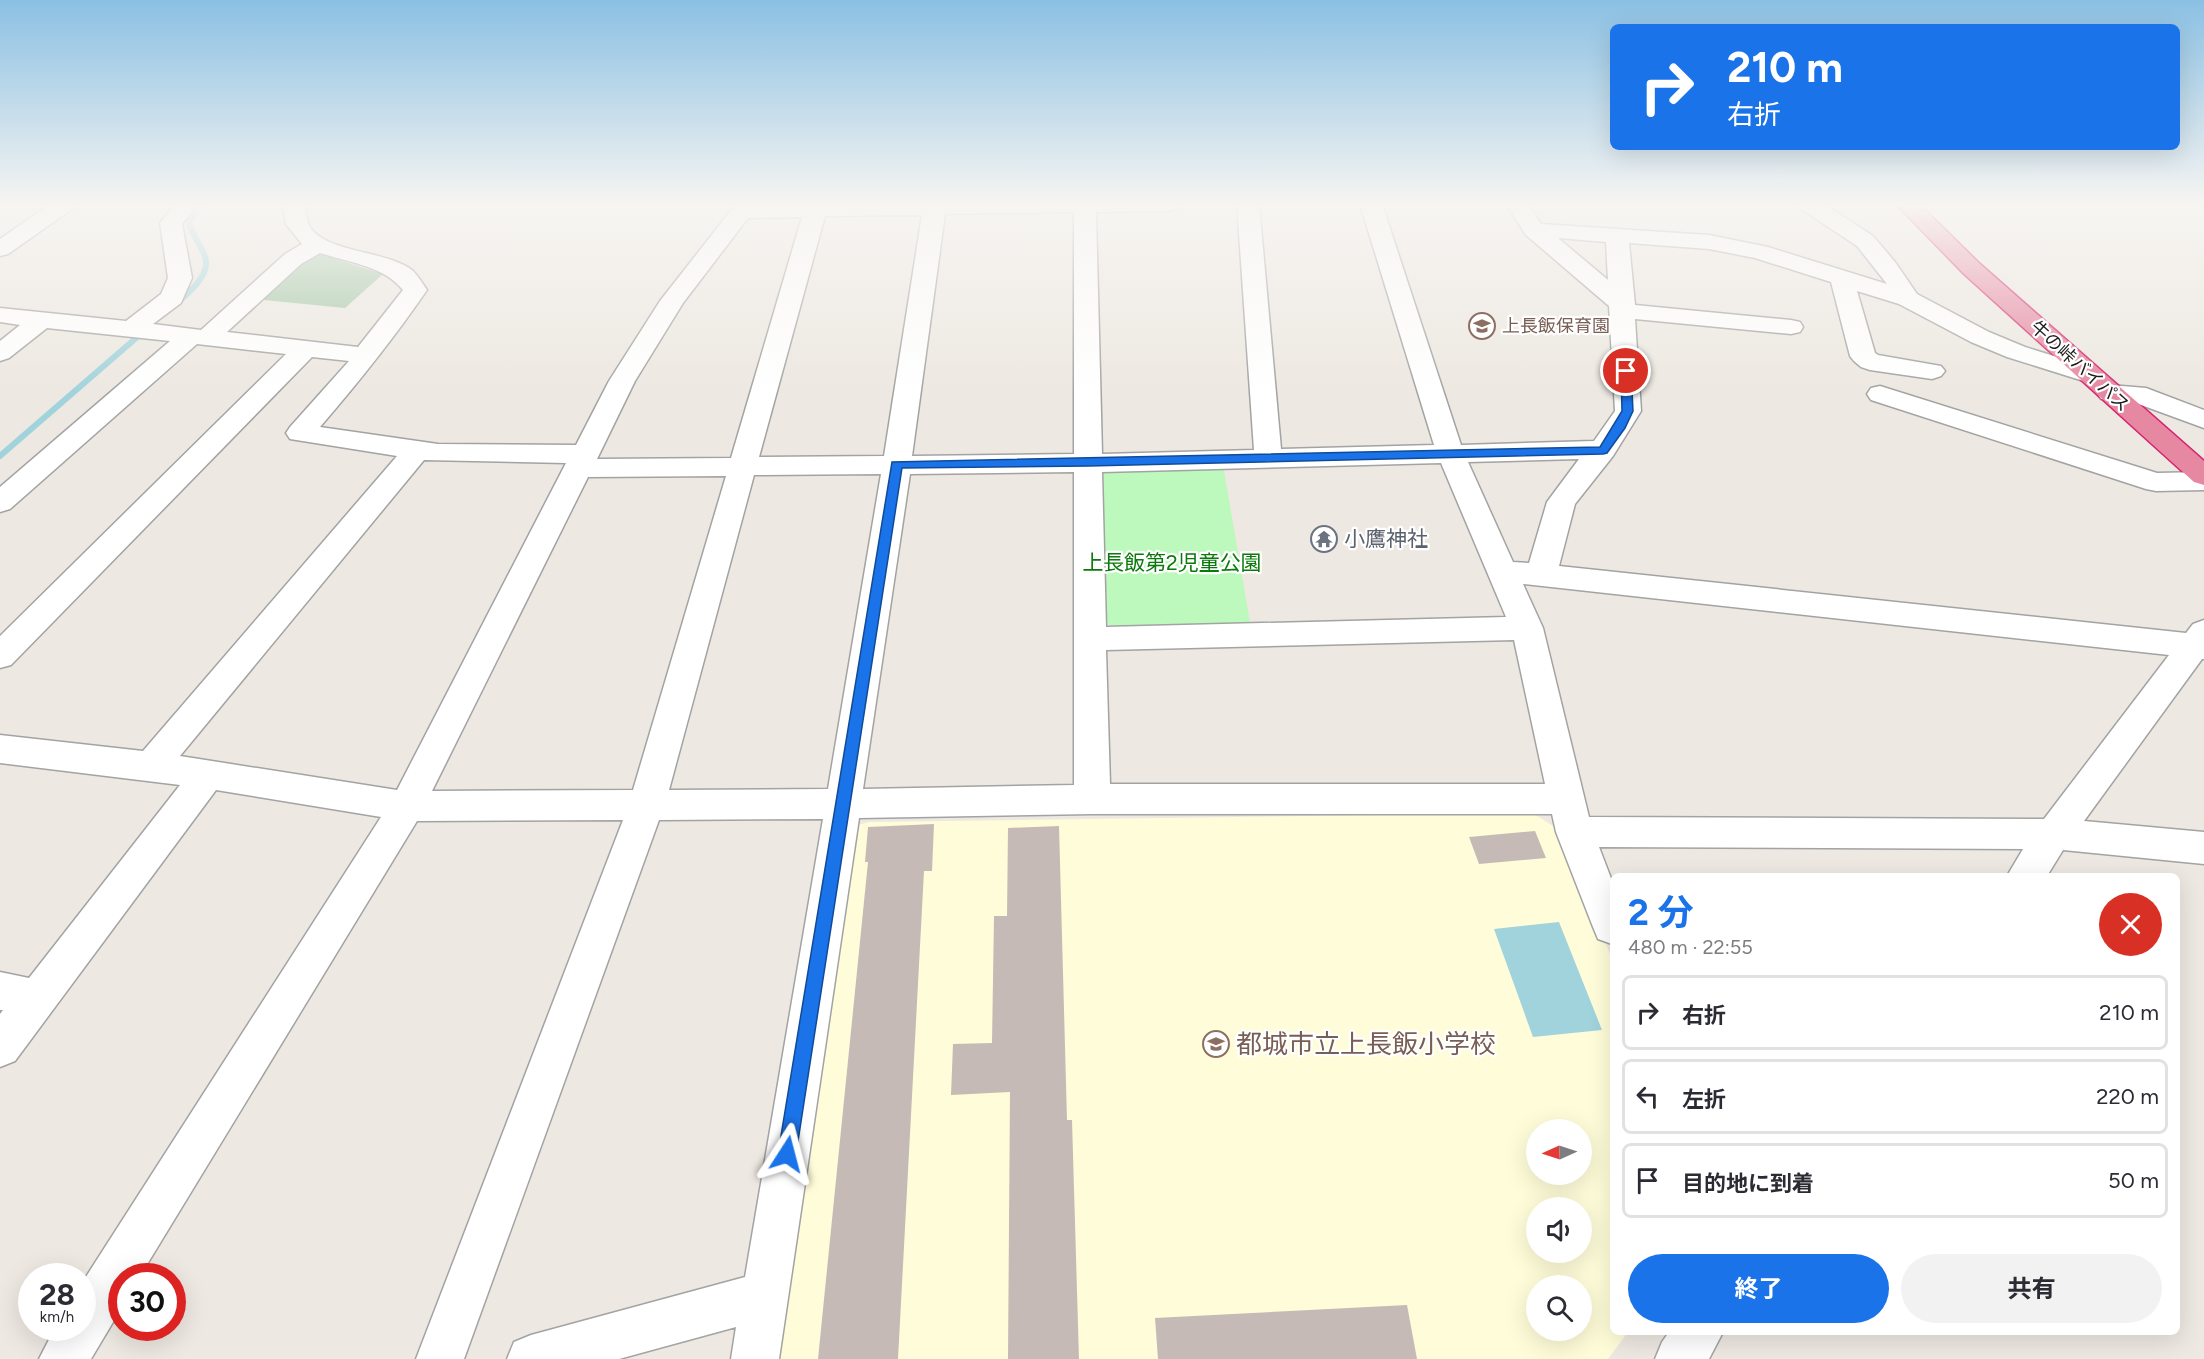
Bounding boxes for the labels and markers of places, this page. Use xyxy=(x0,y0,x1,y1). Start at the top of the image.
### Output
school or university icon: 上長飯保育園 xyxy=(1467,311,1497,341)
place label: 上長飯保育園 xyxy=(1502,315,1610,337)
pin xyxy=(1600,345,1651,396)
temple icon: 小鷹神社 xyxy=(1309,524,1339,554)
place label: 小鷹神社 xyxy=(1344,526,1428,551)
place label: 都城市立上長飯小学校 xyxy=(1236,1028,1496,1060)
school or university icon: 都城市立上長飯小学校 xyxy=(1201,1029,1231,1059)

